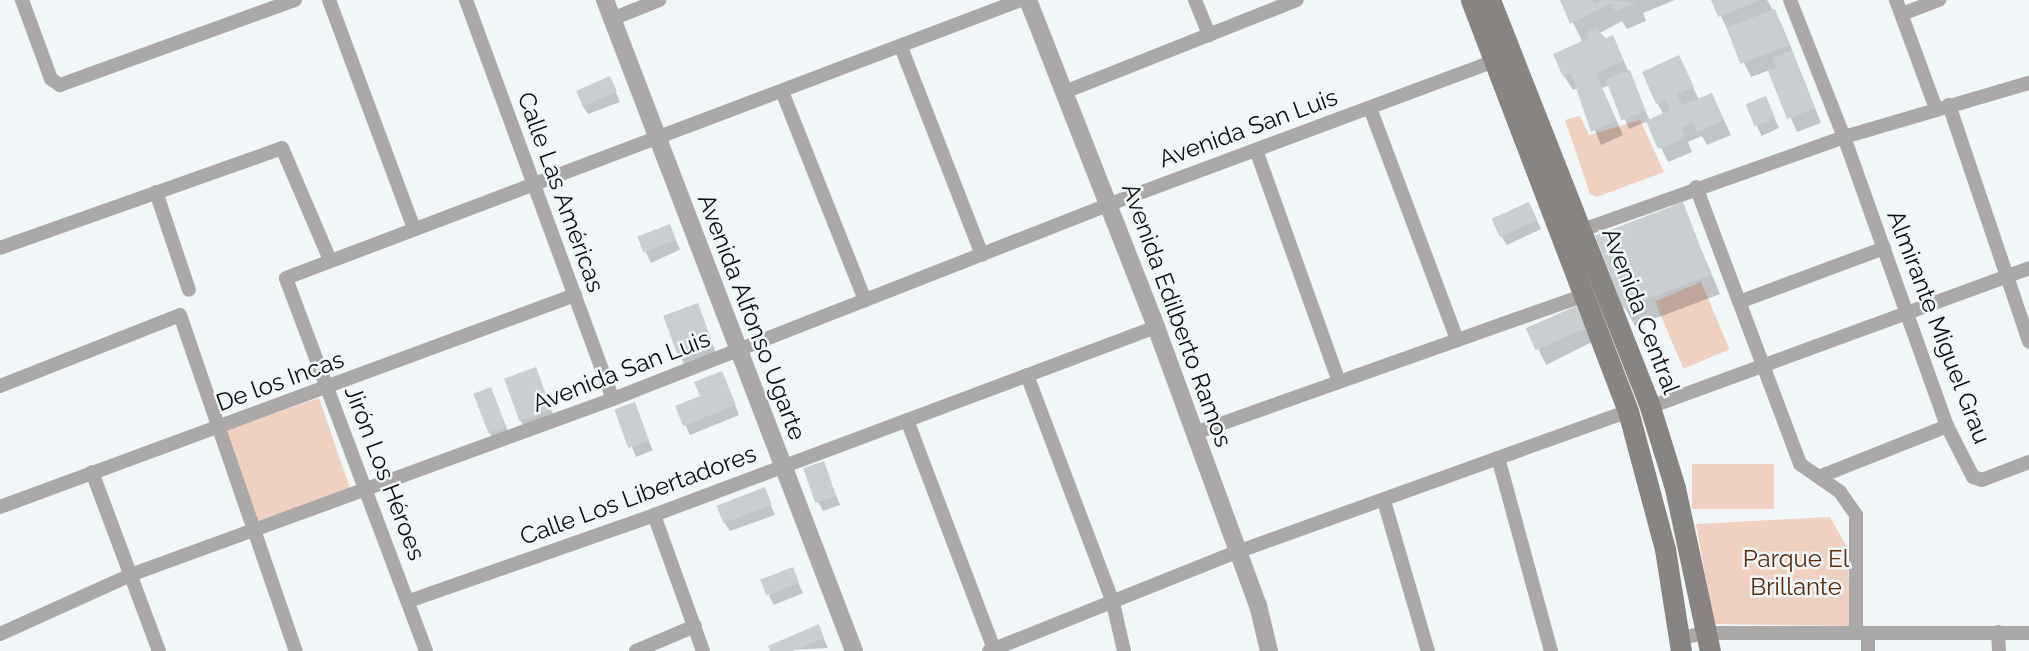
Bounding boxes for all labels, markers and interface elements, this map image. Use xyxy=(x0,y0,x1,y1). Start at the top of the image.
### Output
street label: Avenida San Luis xyxy=(1155,82,1341,174)
street label: Calle Las Américas xyxy=(511,88,611,296)
street label: Avenida Edilberto Ramos xyxy=(1116,179,1238,451)
street label: Avenida Alfonso Ugarte xyxy=(692,190,812,444)
street label: Almirante Miguel Grau xyxy=(1881,206,1997,448)
street label: Avenida Central xyxy=(1596,224,1686,398)
street label: Avenida San Luis xyxy=(528,324,714,418)
street label: De los Incas xyxy=(212,345,348,417)
street label: Jirón Los Héroes xyxy=(338,382,432,564)
street label: Calle Los Libertadores xyxy=(516,439,760,551)
park label: Parque El Brillante xyxy=(1743,545,1849,601)

